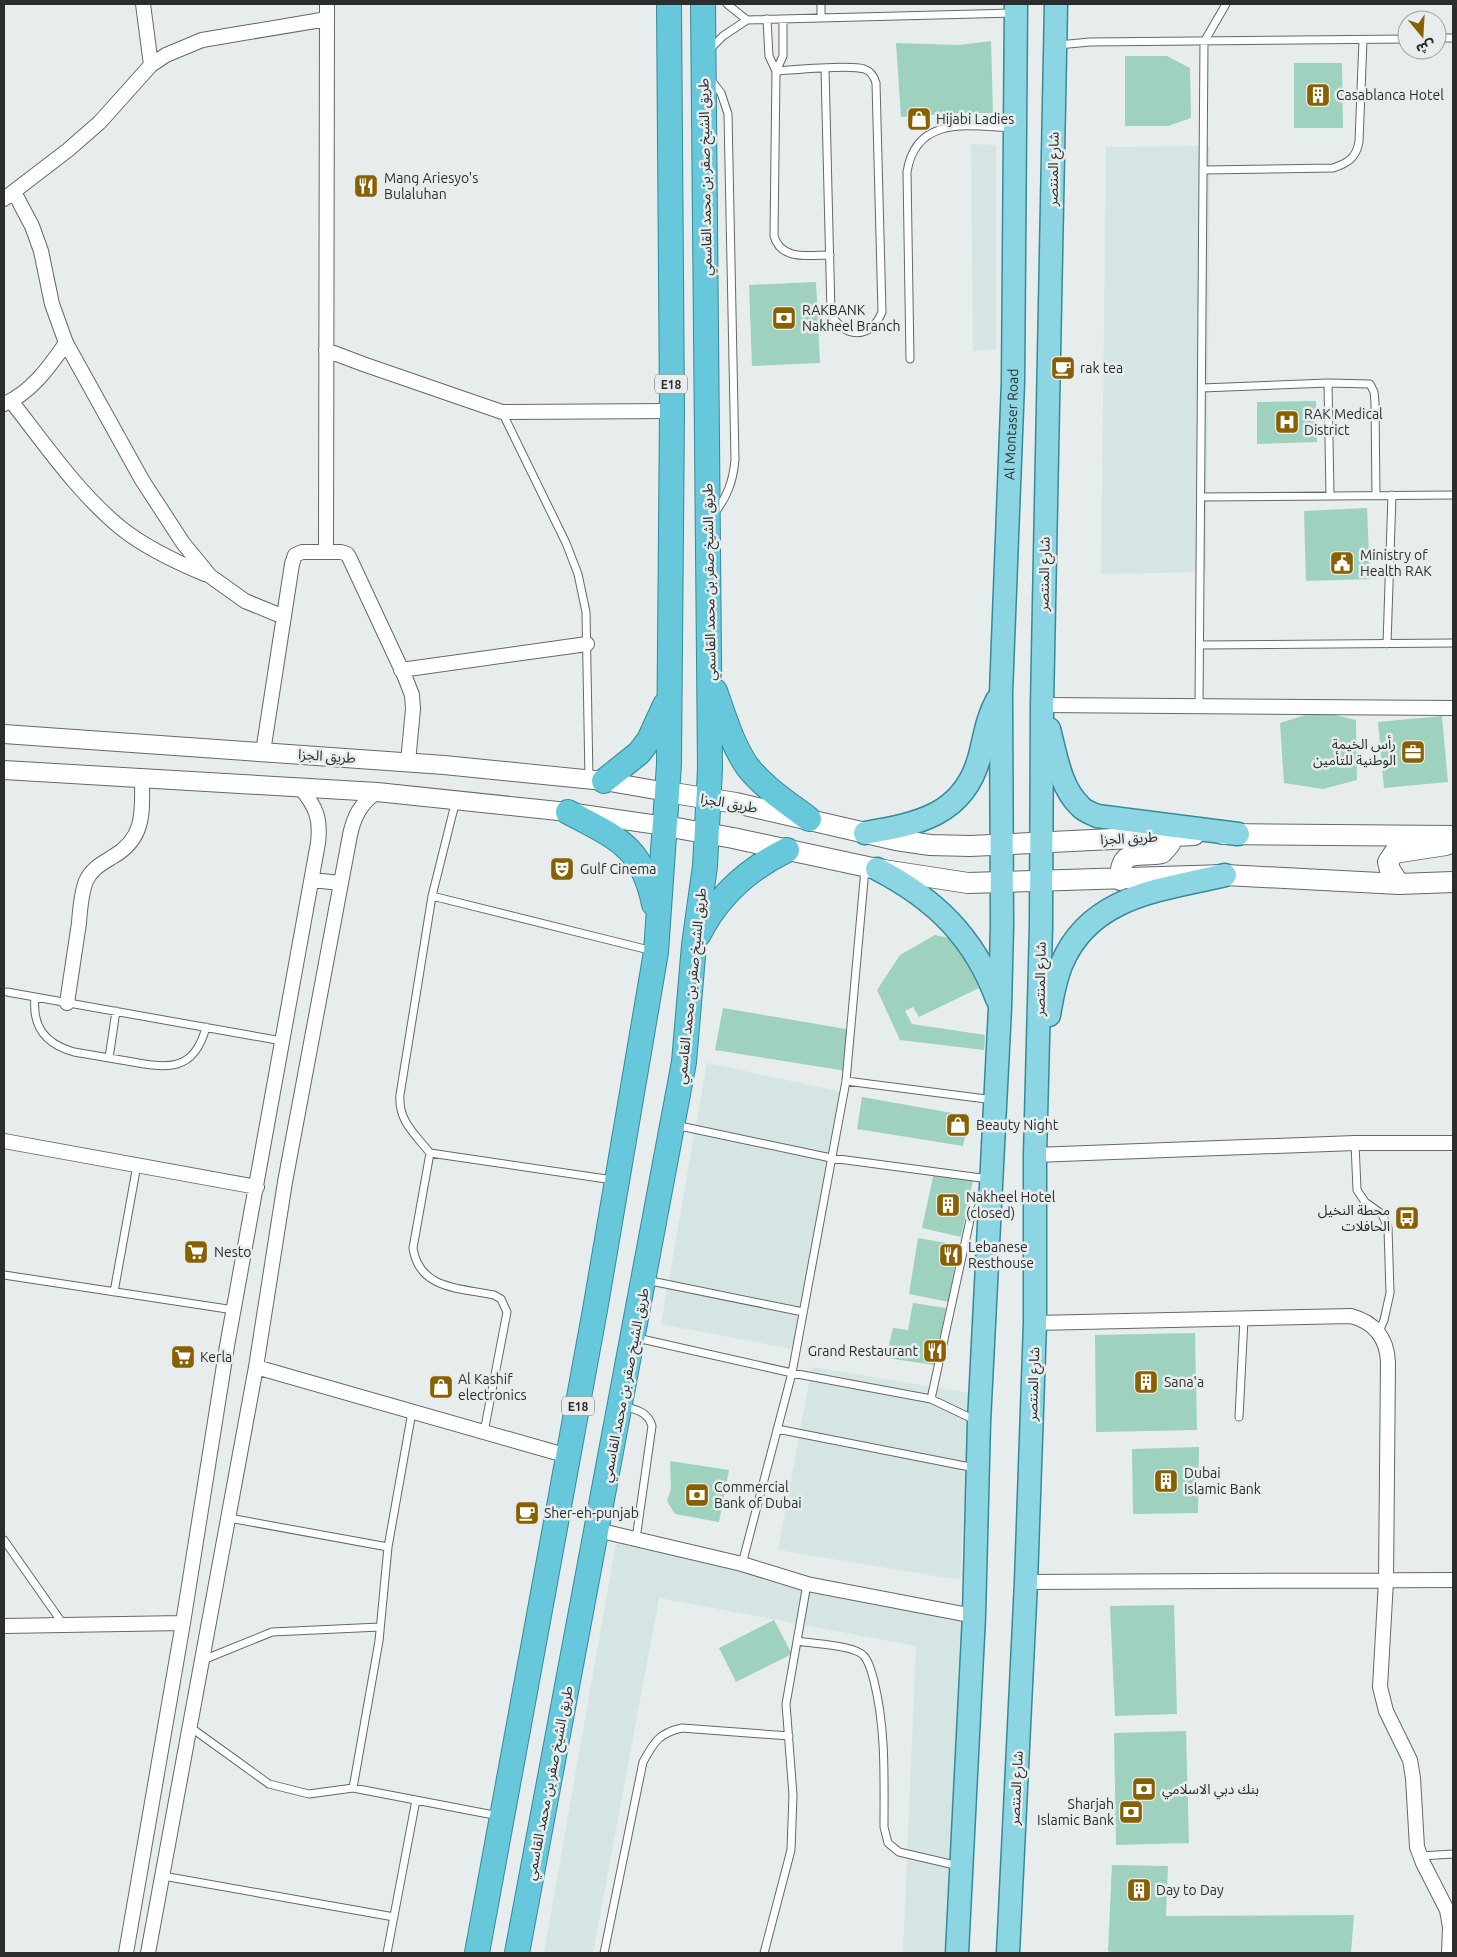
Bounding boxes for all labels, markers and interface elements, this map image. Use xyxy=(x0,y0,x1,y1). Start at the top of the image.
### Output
north arrow xyxy=(1397,10,1447,60)
text: ش xyxy=(1414,37,1438,58)
street label: طريق الشيخ صقر بن محمد القاسمي xyxy=(695,78,718,276)
building icon: Casablanca Hotel xyxy=(1305,82,1331,108)
place label: Casablanca Hotel xyxy=(1336,87,1444,103)
shop icon: Hijabi Ladies xyxy=(906,106,932,132)
place label: Hijabi Ladies xyxy=(936,111,1014,127)
street label: شارع المنتصر xyxy=(1044,132,1065,207)
place label: Mang Ariesyo's Bulaluhan xyxy=(384,170,478,202)
restaurant icon: Mang Ariesyo's Bulaluhan xyxy=(353,173,379,199)
place label: RAKBANK Nakheel Branch xyxy=(802,302,900,334)
bank icon: RAKBANK Nakheel Branch xyxy=(771,305,797,331)
cafe icon: rak tea xyxy=(1050,355,1076,381)
place label: rak tea xyxy=(1080,360,1123,376)
street label: Al Montaser Road xyxy=(1001,368,1021,480)
road number: E18 xyxy=(655,374,687,394)
place label: RAK Medical District xyxy=(1304,406,1383,438)
hospital icon: RAK Medical District xyxy=(1274,409,1300,435)
street label: طريق الشيخ صقر بن محمد القاسمي xyxy=(699,483,722,681)
street label: شارع المنتصر xyxy=(1035,537,1056,612)
place label: Ministry of Health RAK xyxy=(1360,547,1432,579)
public building icon: Ministry of Health RAK xyxy=(1329,550,1355,576)
place label: رأس الخيمة الوطنية للتأمين xyxy=(1313,735,1396,769)
office icon: رأس الخيمة الوطنية للتأمين xyxy=(1400,739,1426,765)
street label: طريق الجزا xyxy=(298,746,356,768)
street label: طريق الجزا xyxy=(699,790,759,818)
street label: طريق الجزا xyxy=(1100,829,1158,849)
theatre icon: Gulf Cinema xyxy=(549,856,575,882)
place label: Gulf Cinema xyxy=(580,861,656,877)
street label: طريق الشيخ صقر بن محمد القاسمي xyxy=(673,887,713,1085)
street label: شارع المنتصر xyxy=(1031,942,1052,1017)
shop icon: Beauty Night xyxy=(945,1112,971,1138)
place label: Beauty Night xyxy=(976,1117,1059,1133)
place label: Nakheel Hotel (closed) xyxy=(966,1189,1056,1221)
building icon: Nakheel Hotel (closed) xyxy=(935,1192,961,1218)
place label: محطة النخيل الحافلات xyxy=(1318,1202,1390,1234)
bus stop icon: محطة النخيل الحافلات xyxy=(1394,1205,1420,1231)
supermarket icon: Nesto xyxy=(183,1239,209,1265)
place label: Lebanese Resthouse xyxy=(968,1239,1034,1271)
restaurant icon: Lebanese Resthouse xyxy=(938,1242,964,1268)
place label: Nesto xyxy=(214,1244,251,1260)
street label: طريق الشيخ صقر بن محمد القاسمي xyxy=(598,1286,655,1484)
restaurant icon: Grand Restaurant xyxy=(922,1338,948,1364)
place label: Grand Restaurant xyxy=(808,1343,918,1359)
supermarket icon: Kerla xyxy=(170,1344,196,1370)
street label: شارع المنتصر xyxy=(1024,1347,1045,1423)
place label: Kerla xyxy=(200,1349,232,1365)
building icon: Sana'a xyxy=(1133,1369,1159,1395)
place label: Al Kashif electronics xyxy=(458,1371,527,1403)
shop icon: Al Kashif electronics xyxy=(428,1374,454,1400)
place label: Sana'a xyxy=(1164,1374,1204,1390)
road number: E18 xyxy=(562,1396,594,1415)
place label: Dubai Islamic Bank xyxy=(1184,1465,1261,1497)
building icon: Dubai Islamic Bank xyxy=(1153,1468,1179,1494)
place label: Commercial Bank of Dubai xyxy=(714,1479,802,1511)
bank icon: Commercial Bank of Dubai xyxy=(684,1482,710,1508)
cafe icon: Sher-eh-punjab xyxy=(514,1500,540,1526)
place label: Sher-eh-punjab xyxy=(544,1505,639,1521)
street label: طريق الشيخ صقر بن محمد القاسمي xyxy=(522,1684,579,1882)
street label: شارع المنتصر xyxy=(1006,1750,1029,1827)
bank icon: بنك دبي الاسلامي xyxy=(1131,1776,1157,1802)
place label: بنك دبي الاسلامي xyxy=(1162,1781,1259,1800)
place label: Sharjah Islamic Bank xyxy=(1037,1796,1114,1828)
bank icon: Sharjah Islamic Bank xyxy=(1118,1799,1144,1825)
building icon: Day to Day xyxy=(1126,1877,1152,1903)
place label: Day to Day xyxy=(1156,1882,1224,1898)

